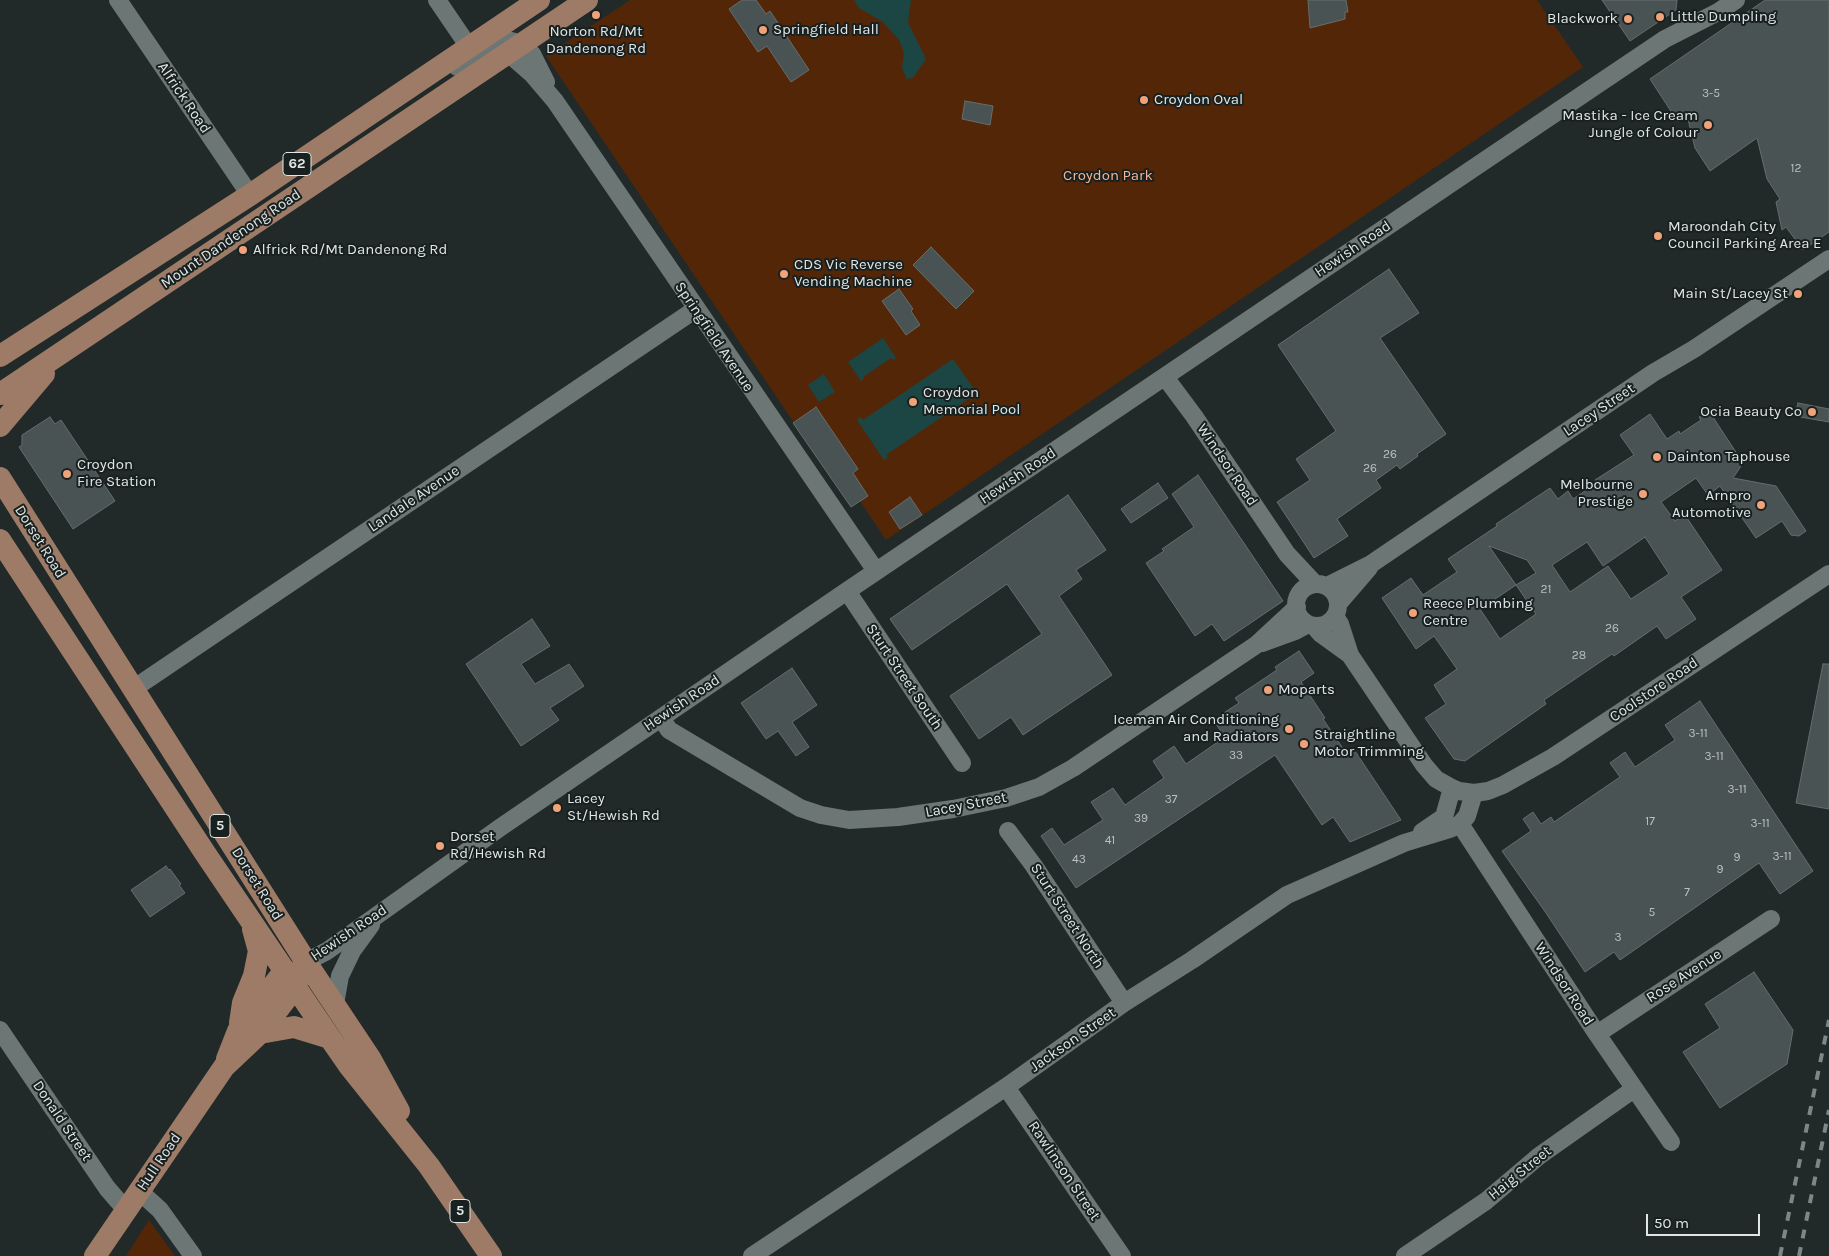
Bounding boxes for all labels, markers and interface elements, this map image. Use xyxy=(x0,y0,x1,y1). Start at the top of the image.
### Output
place label: Little Dumpling xyxy=(1670,8,1776,26)
marker: Norton Rd/Mt Dandenong Rd xyxy=(590,9,602,21)
place label: Blackwork xyxy=(1547,10,1618,28)
marker: Little Dumpling xyxy=(1654,11,1666,23)
marker: Blackwork xyxy=(1622,13,1634,25)
place label: Springfield Hall xyxy=(773,21,879,39)
place label: Norton Rd/Mt Dandenong Rd xyxy=(546,23,646,58)
marker: Springfield Hall xyxy=(757,24,769,36)
street label: Alfrick Road xyxy=(154,59,214,137)
house number: 3-5 xyxy=(1702,87,1720,101)
place label: Croydon Oval xyxy=(1154,91,1243,109)
marker: Croydon Oval xyxy=(1138,94,1150,106)
place label: Mastika - Ice Cream Jungle of Colour xyxy=(1562,107,1698,142)
marker: Mastika - Ice Cream Jungle of Colour xyxy=(1702,119,1714,131)
road number: 62 xyxy=(283,152,311,175)
house number: 12 xyxy=(1791,162,1801,176)
park label: Croydon Park xyxy=(1063,167,1153,185)
street label: Mount Dandenong Road xyxy=(158,185,304,293)
street label: Hewish Road xyxy=(1311,217,1395,281)
place label: Maroondah City Council Parking Area E xyxy=(1668,218,1821,253)
marker: Maroondah City Council Parking Area E xyxy=(1652,230,1664,242)
place label: Alfrick Rd/Mt Dandenong Rd xyxy=(253,241,447,259)
marker: Alfrick Rd/Mt Dandenong Rd xyxy=(237,244,249,256)
place label: CDS Vic Reverse Vending Machine xyxy=(794,256,912,291)
marker: CDS Vic Reverse Vending Machine xyxy=(778,268,790,280)
street label: Springfield Avenue xyxy=(671,279,757,395)
place label: Main St/Lacey St xyxy=(1673,285,1788,303)
marker: Main St/Lacey St xyxy=(1792,288,1804,300)
street label: Lacey Street xyxy=(1560,379,1638,441)
place label: Croydon Memorial Pool xyxy=(923,384,1020,419)
marker: Croydon Memorial Pool xyxy=(907,396,919,408)
place label: Ocia Beauty Co xyxy=(1700,403,1802,421)
marker: Ocia Beauty Co xyxy=(1806,406,1818,418)
street label: Windsor Road xyxy=(1193,420,1261,510)
street label: Hewish Road xyxy=(976,444,1060,508)
house number: 26 xyxy=(1383,448,1397,462)
place label: Dainton Taphouse xyxy=(1667,448,1790,466)
marker: Dainton Taphouse xyxy=(1651,451,1663,463)
place label: Croydon Fire Station xyxy=(77,456,156,491)
street label: Landale Avenue xyxy=(365,462,463,536)
house number: 26 xyxy=(1363,462,1377,476)
marker: Croydon Fire Station xyxy=(61,468,73,480)
place label: Melbourne Prestige xyxy=(1560,476,1633,511)
place label: Arnpro Automotive xyxy=(1672,487,1751,522)
marker: Melbourne Prestige xyxy=(1637,488,1649,500)
marker: Arnpro Automotive xyxy=(1755,499,1767,511)
street label: Dorset Road xyxy=(10,502,70,582)
house number: 21 xyxy=(1541,583,1551,597)
place label: Reece Plumbing Centre xyxy=(1423,595,1533,630)
marker: Reece Plumbing Centre xyxy=(1407,607,1419,619)
street label: Sturt Street South xyxy=(862,620,946,734)
house number: 26 xyxy=(1605,622,1619,636)
house number: 28 xyxy=(1572,649,1586,663)
street label: Coolstore Road xyxy=(1606,654,1702,726)
street label: Hewish Road xyxy=(640,671,724,735)
place label: Moparts xyxy=(1278,681,1335,699)
marker: Moparts xyxy=(1262,684,1274,696)
place label: Iceman Air Conditioning and Radiators xyxy=(1113,711,1279,746)
marker: Iceman Air Conditioning and Radiators xyxy=(1283,723,1295,735)
place label: Straightline Motor Trimming xyxy=(1314,726,1424,761)
house number: 3-11 xyxy=(1688,727,1708,741)
marker: Straightline Motor Trimming xyxy=(1298,738,1310,750)
house number: 33 xyxy=(1229,749,1243,763)
house number: 3-11 xyxy=(1704,750,1724,764)
house number: 3-11 xyxy=(1727,783,1747,797)
street label: Lacey Street xyxy=(924,788,1008,822)
place label: Lacey St/Hewish Rd xyxy=(567,790,660,825)
house number: 37 xyxy=(1165,793,1177,807)
marker: Lacey St/Hewish Rd xyxy=(551,802,563,814)
house number: 39 xyxy=(1134,812,1148,826)
road number: 5 xyxy=(210,814,230,838)
house number: 17 xyxy=(1645,815,1655,829)
house number: 3-11 xyxy=(1750,817,1770,831)
place label: Dorset Rd/Hewish Rd xyxy=(450,828,546,863)
house number: 41 xyxy=(1105,834,1115,848)
marker: Dorset Rd/Hewish Rd xyxy=(434,840,446,852)
street label: Dorset Road xyxy=(227,844,287,924)
house number: 3-11 xyxy=(1772,850,1792,864)
house number: 9 xyxy=(1734,851,1740,865)
house number: 43 xyxy=(1072,853,1086,867)
street label: Sturt Street North xyxy=(1026,860,1108,972)
house number: 9 xyxy=(1717,863,1723,877)
house number: 7 xyxy=(1684,886,1690,900)
street label: Hewish Road xyxy=(307,901,391,965)
house number: 5 xyxy=(1649,906,1655,920)
house number: 3 xyxy=(1614,931,1622,945)
street label: Windsor Road xyxy=(1530,939,1598,1029)
street label: Rose Avenue xyxy=(1643,945,1725,1007)
street label: Jackson Street xyxy=(1027,1004,1119,1076)
street label: Donald Street xyxy=(28,1077,96,1165)
street label: Rawlinson Street xyxy=(1024,1118,1104,1224)
street label: Hull Road xyxy=(133,1130,185,1194)
street label: Haig Street xyxy=(1485,1142,1555,1204)
road number: 5 xyxy=(450,1200,470,1222)
scale bar xyxy=(1649,1204,1763,1236)
text: 50 m xyxy=(1654,1214,1689,1232)

